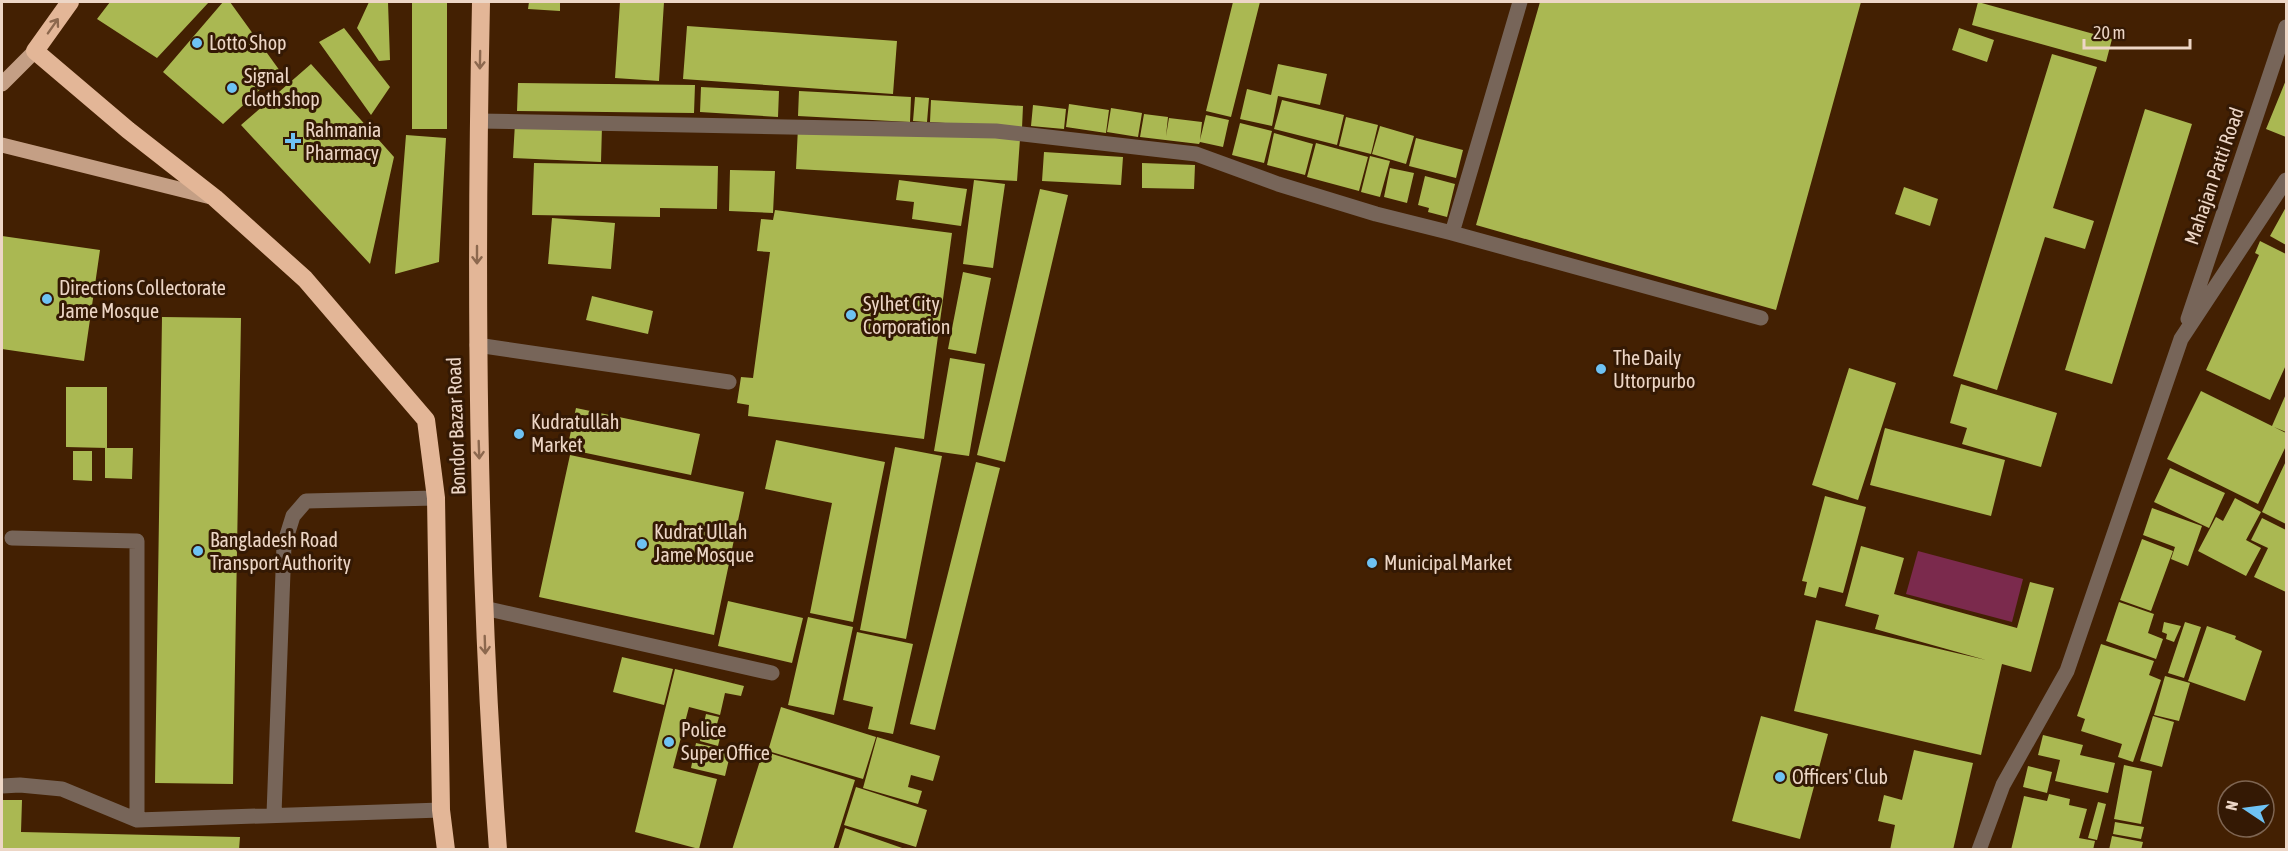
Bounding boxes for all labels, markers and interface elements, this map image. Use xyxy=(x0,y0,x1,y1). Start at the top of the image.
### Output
scale bar xyxy=(2084,12,2190,50)
one-way arrow xyxy=(47,19,59,35)
text: 20 m xyxy=(2093,22,2125,43)
place label: Lotto Shop xyxy=(209,31,287,54)
marker: Lotto Shop xyxy=(190,36,204,50)
one-way arrow xyxy=(474,49,485,69)
place label: Signal cloth shop xyxy=(244,64,320,110)
marker: Signal cloth shop xyxy=(225,81,239,95)
street label: Mahajan Patti Road xyxy=(2179,104,2248,248)
place label: Rahmania Pharmacy xyxy=(305,118,381,164)
marker: Rahmania Pharmacy xyxy=(286,134,300,148)
one-way arrow xyxy=(471,244,483,264)
place label: Directions Collectorate Jame Mosque xyxy=(59,276,226,322)
marker: Directions Collectorate Jame Mosque xyxy=(40,292,54,306)
place label: Sylhet City Corporation xyxy=(863,292,950,338)
marker: Sylhet City Corporation xyxy=(844,308,858,322)
place label: The Daily Uttorpurbo xyxy=(1613,346,1695,392)
street label: Bondor Bazar Road xyxy=(442,357,469,495)
marker: The Daily Uttorpurbo xyxy=(1594,362,1608,376)
place label: Kudratullah Market xyxy=(531,410,620,456)
marker: Kudratullah Market xyxy=(512,427,526,441)
one-way arrow xyxy=(474,439,485,459)
place label: Kudrat Ullah Jame Mosque xyxy=(654,520,754,566)
place label: Bangladesh Road Transport Authority xyxy=(210,528,351,574)
marker: Kudrat Ullah Jame Mosque xyxy=(635,537,649,551)
marker: Bangladesh Road Transport Authority xyxy=(191,544,205,558)
place label: Municipal Market xyxy=(1384,551,1512,574)
marker: Municipal Market xyxy=(1365,556,1379,570)
one-way arrow xyxy=(479,634,491,654)
place label: Police Super Office xyxy=(681,718,770,764)
marker: Police Super Office xyxy=(662,735,676,749)
place label: Officers' Club xyxy=(1792,765,1888,788)
marker: Officers' Club xyxy=(1773,770,1787,784)
north arrow xyxy=(2216,779,2276,839)
text: N xyxy=(2222,799,2241,812)

